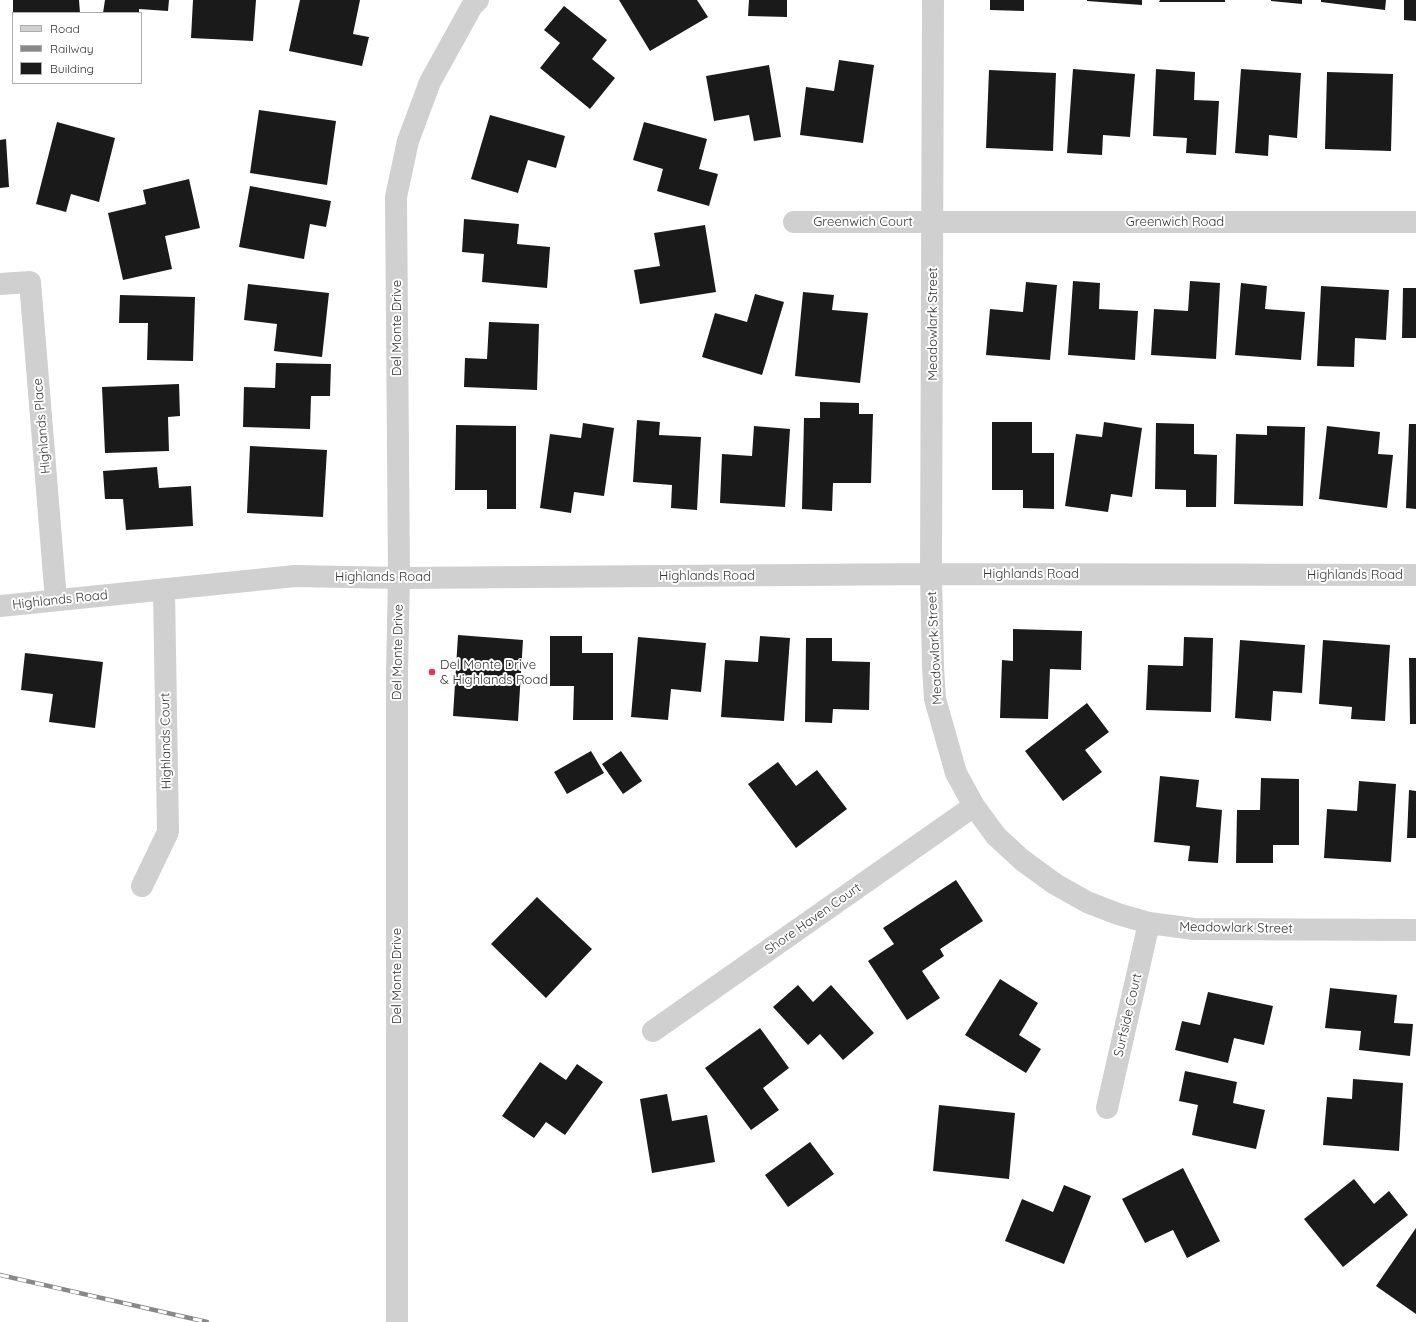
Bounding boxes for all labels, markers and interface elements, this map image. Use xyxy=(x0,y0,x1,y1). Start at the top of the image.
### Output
legend xyxy=(12,12,142,84)
text: Road xyxy=(50,21,80,36)
text: Railway xyxy=(50,41,94,56)
text: Building xyxy=(50,61,94,76)
street label: Greenwich Court xyxy=(813,214,913,230)
street label: Greenwich Road xyxy=(1126,214,1224,230)
street label: Meadowlark Street xyxy=(925,267,941,381)
street label: Del Monte Drive xyxy=(389,280,405,376)
street label: Highlands Place xyxy=(30,377,54,475)
street label: Highlands Road xyxy=(983,566,1079,582)
street label: Highlands Road xyxy=(1307,567,1403,583)
street label: Highlands Road xyxy=(659,568,755,584)
street label: Highlands Road xyxy=(335,569,431,585)
street label: Highlands Road xyxy=(12,587,108,613)
street label: Meadowlark Street xyxy=(924,591,946,705)
street label: Del Monte Drive xyxy=(389,604,407,700)
place label: Del Monte Drive & Highlands Road xyxy=(440,657,548,688)
marker: Del Monte Drive & Highlands Road xyxy=(427,667,437,677)
street label: Highlands Court xyxy=(157,693,175,789)
street label: Shore Haven Court xyxy=(762,880,864,958)
street label: Meadowlark Street xyxy=(1179,919,1293,937)
street label: Del Monte Drive xyxy=(389,928,405,1024)
street label: Surfside Court xyxy=(1111,972,1145,1058)

